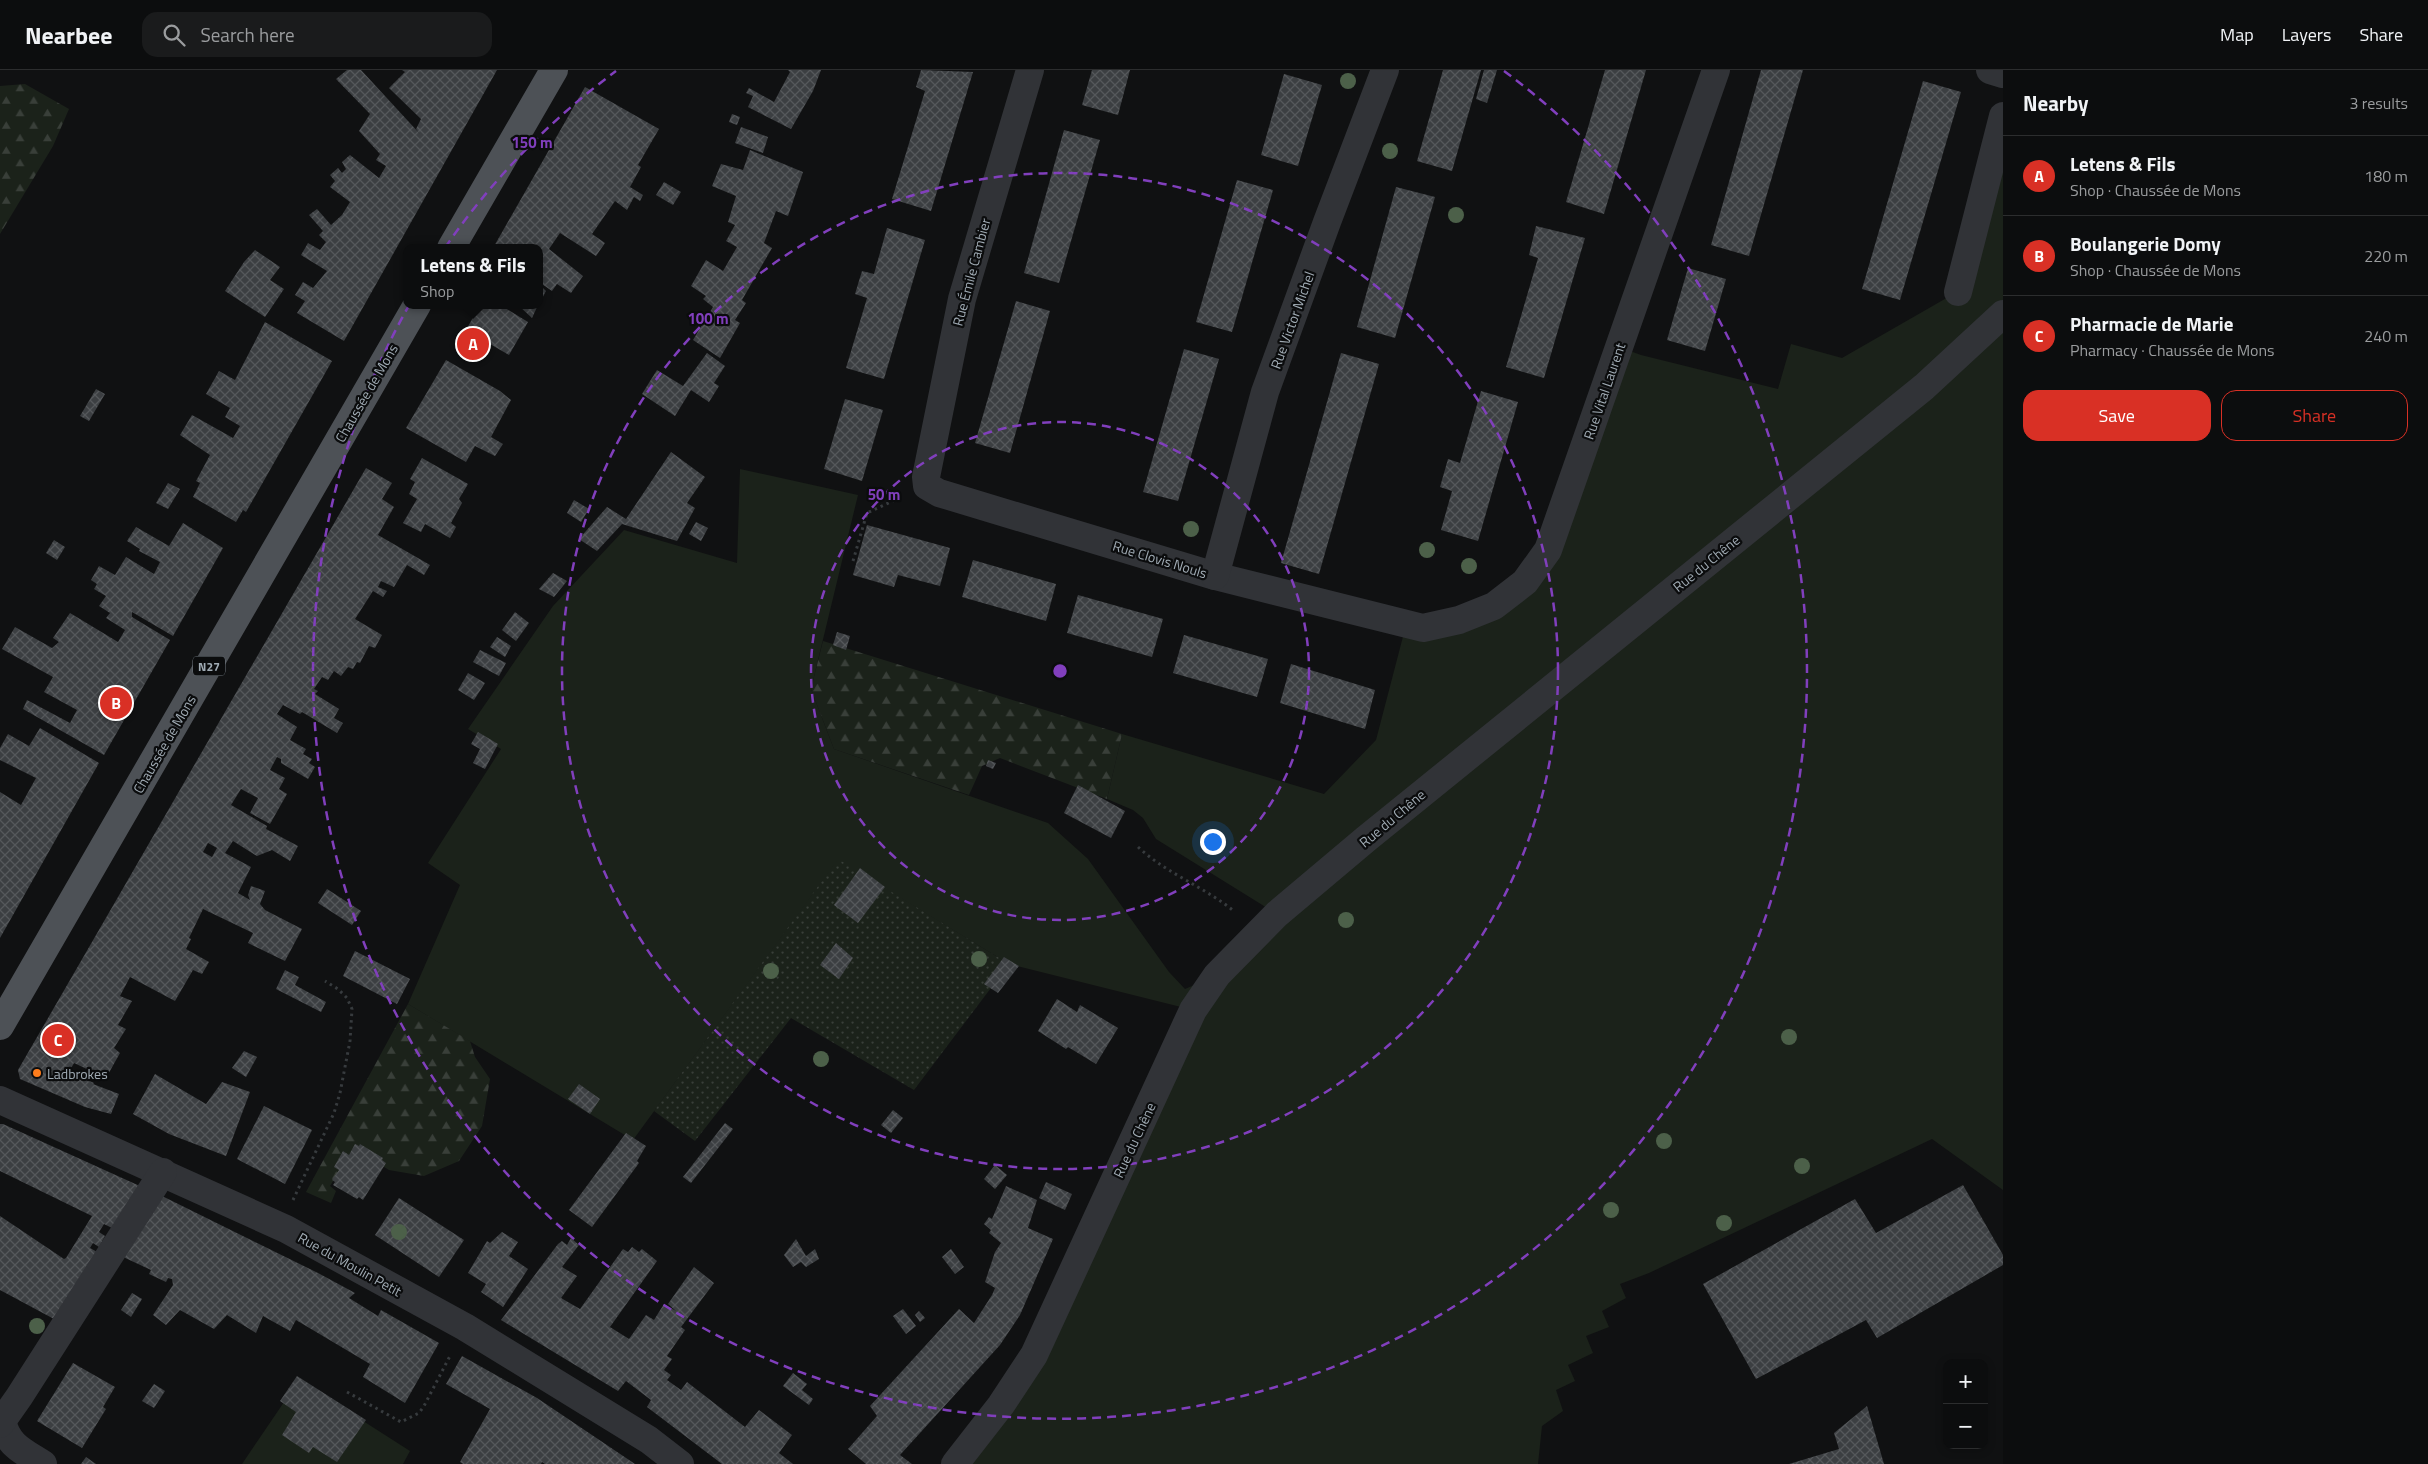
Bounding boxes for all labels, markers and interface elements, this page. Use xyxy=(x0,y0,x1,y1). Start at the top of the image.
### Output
search box xyxy=(142,12,492,57)
text: Nearbee xyxy=(25,17,112,53)
text: Search here xyxy=(200,20,295,49)
icon: search xyxy=(160,21,188,49)
text: Map xyxy=(2220,21,2254,48)
text: Layers xyxy=(2282,21,2331,48)
text: Share xyxy=(2359,21,2403,48)
text: Nearby xyxy=(2023,87,2088,119)
text: 3 results xyxy=(2349,91,2408,115)
text: 150 m xyxy=(511,131,553,154)
text: Letens & Fils xyxy=(2070,149,2176,178)
text: A xyxy=(2034,164,2044,188)
text: 180 m xyxy=(2364,164,2408,188)
text: Shop · Chaussée de Mons xyxy=(2070,178,2241,202)
street label: Rue Émile Cambier xyxy=(947,216,996,328)
text: Boulangerie Domy xyxy=(2070,229,2221,258)
popup xyxy=(403,244,543,309)
text: B xyxy=(2034,244,2044,268)
text: 220 m xyxy=(2364,244,2408,268)
text: Letens & Fils xyxy=(420,250,526,279)
text: Shop · Chaussée de Mons xyxy=(2070,258,2241,282)
street label: Rue Victor Michel xyxy=(1265,268,1319,372)
text: Shop xyxy=(420,279,454,303)
text: 100 m xyxy=(687,307,729,330)
text: Pharmacie de Marie xyxy=(2070,309,2233,338)
text: C xyxy=(2035,324,2043,348)
text: 240 m xyxy=(2364,324,2408,348)
pin: A xyxy=(457,325,489,363)
text: Pharmacy · Chaussée de Mons xyxy=(2070,338,2275,362)
street label: Chaussée de Mons xyxy=(329,340,403,446)
street label: Rue Vital Laurent xyxy=(1578,340,1630,442)
button: Save xyxy=(2023,390,2211,441)
button: Share xyxy=(2221,390,2408,441)
text: 50 m xyxy=(868,483,900,506)
street label: Rue du Chêne xyxy=(1668,529,1744,597)
street label: Rue Clovis Nouls xyxy=(1110,535,1210,583)
road number: N27 xyxy=(193,656,225,676)
centre of rings xyxy=(1051,662,1069,680)
pin: B xyxy=(100,684,132,722)
street label: Chaussée de Mons xyxy=(127,691,201,797)
street label: Rue du Chêne xyxy=(1354,784,1430,852)
your location xyxy=(1200,829,1226,855)
pin: C xyxy=(42,1021,74,1059)
place label: Ladbrokes xyxy=(47,1063,108,1084)
marker: Ladbrokes xyxy=(31,1067,43,1079)
street label: Rue du Chêne xyxy=(1107,1099,1161,1181)
street label: Rue du Moulin Petit xyxy=(294,1227,406,1301)
map controls xyxy=(1943,1359,1988,1449)
button: + xyxy=(1943,1359,1988,1404)
button: − xyxy=(1943,1404,1988,1449)

